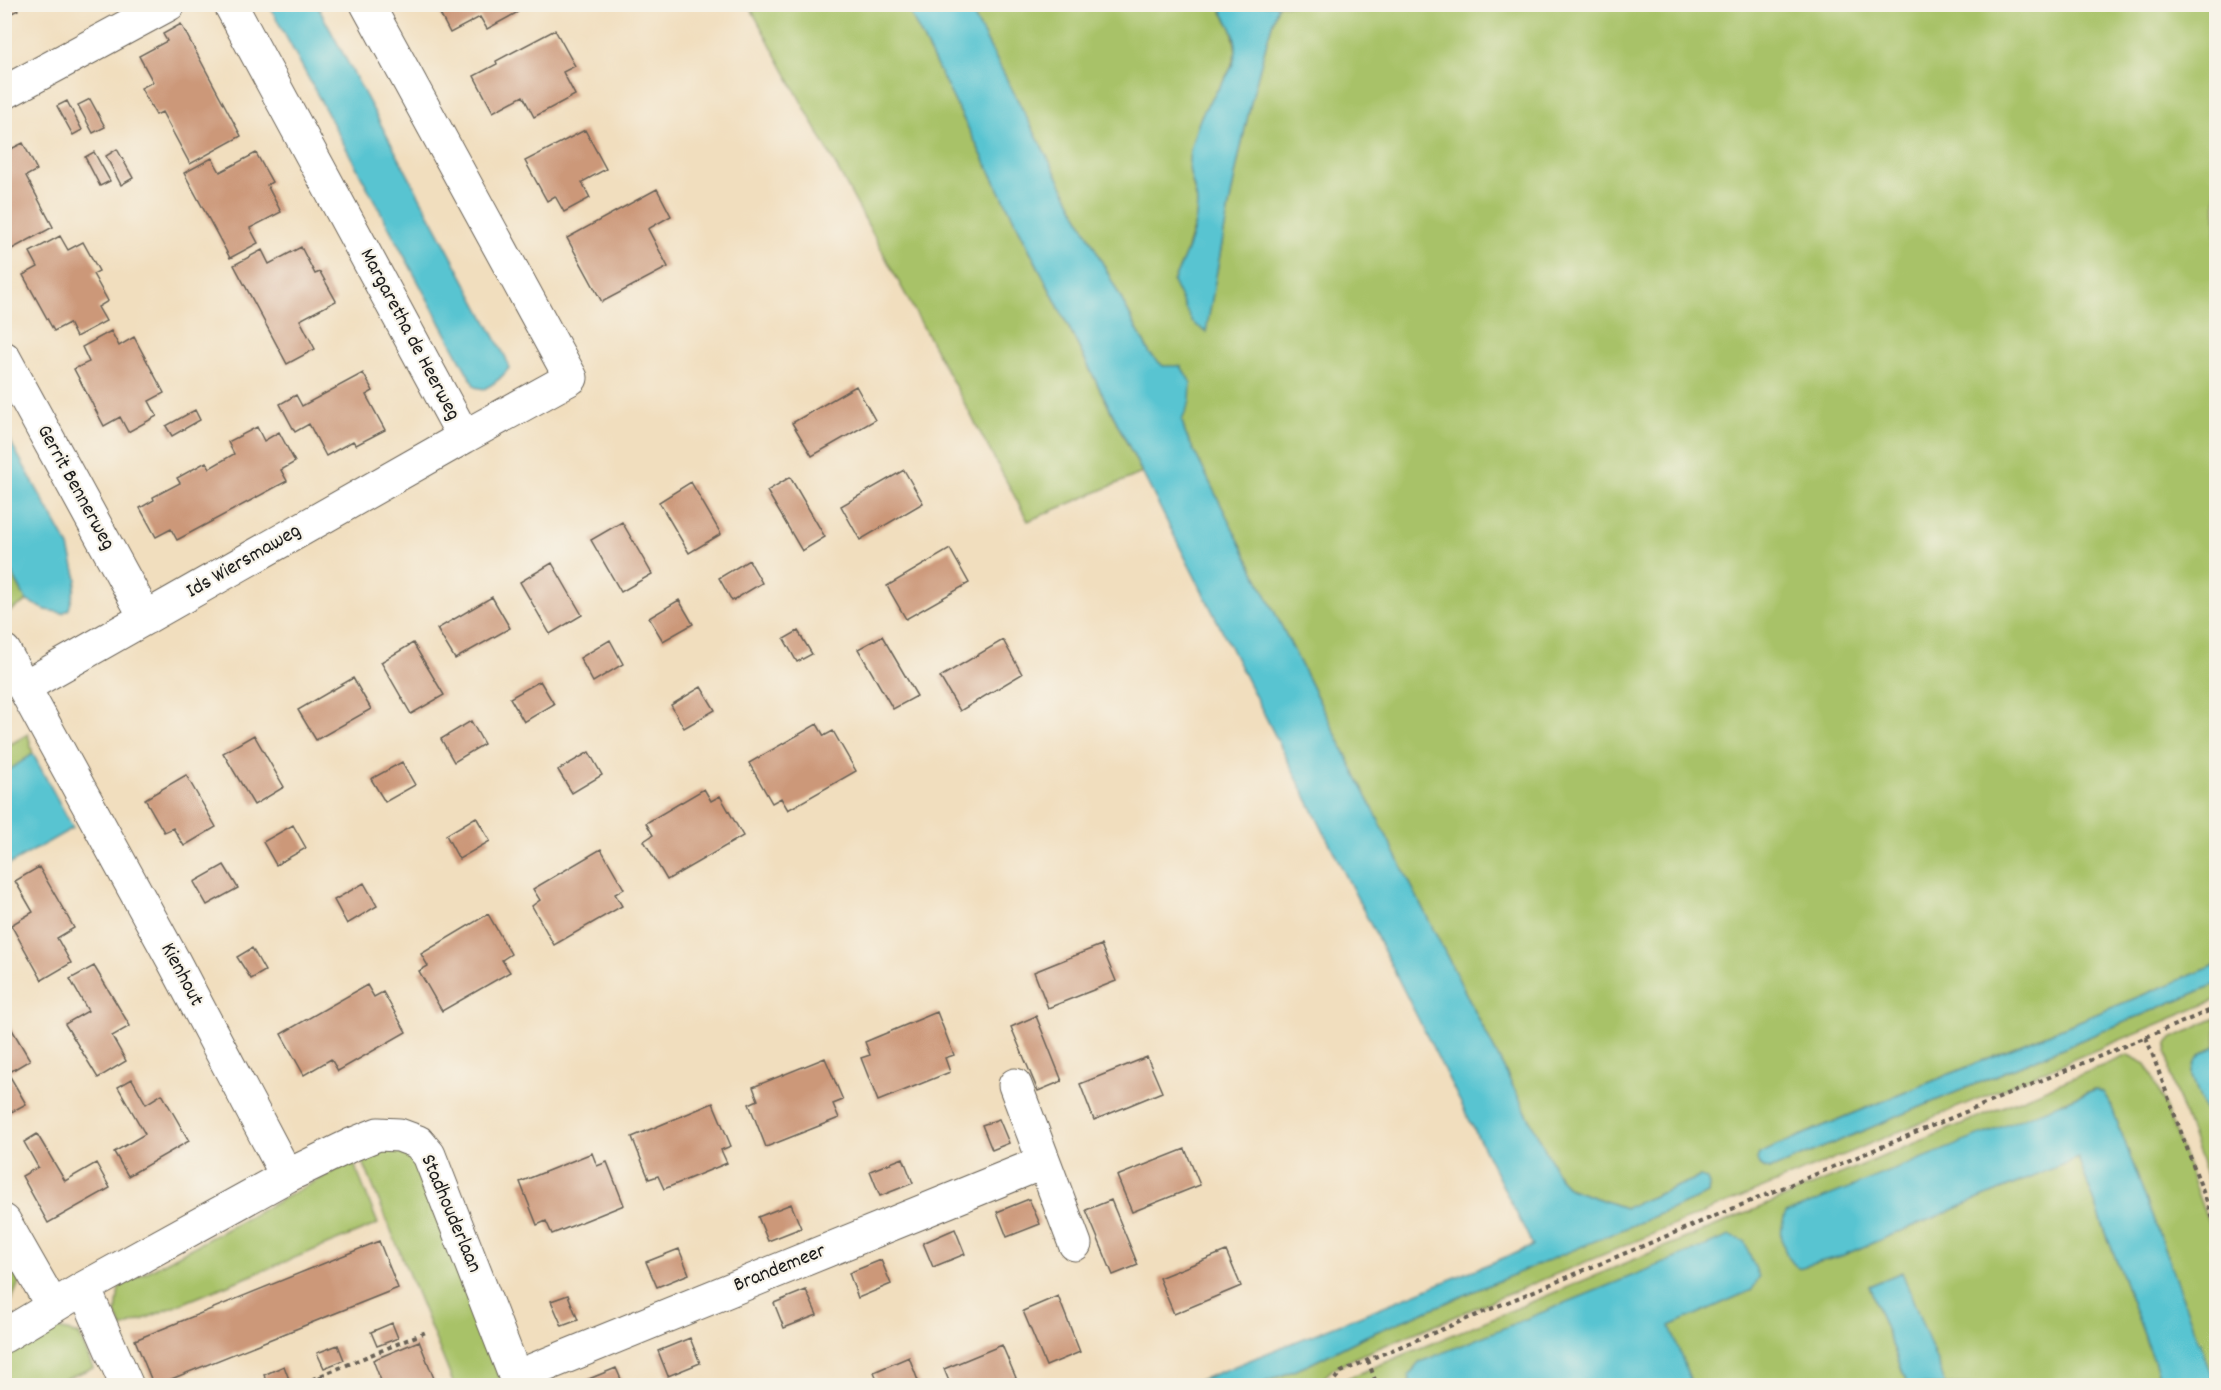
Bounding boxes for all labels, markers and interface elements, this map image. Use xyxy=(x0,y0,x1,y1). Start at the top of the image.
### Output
street label: Margaretha de Heerweg xyxy=(351,244,467,426)
street label: Gerrit Bennerweg xyxy=(28,420,122,556)
street label: Ids Wiersmaweg xyxy=(181,517,307,607)
street label: Kienhout xyxy=(152,938,210,1012)
street label: Stadhouderlaan xyxy=(412,1150,488,1278)
street label: Brandemeer xyxy=(729,1237,831,1301)

